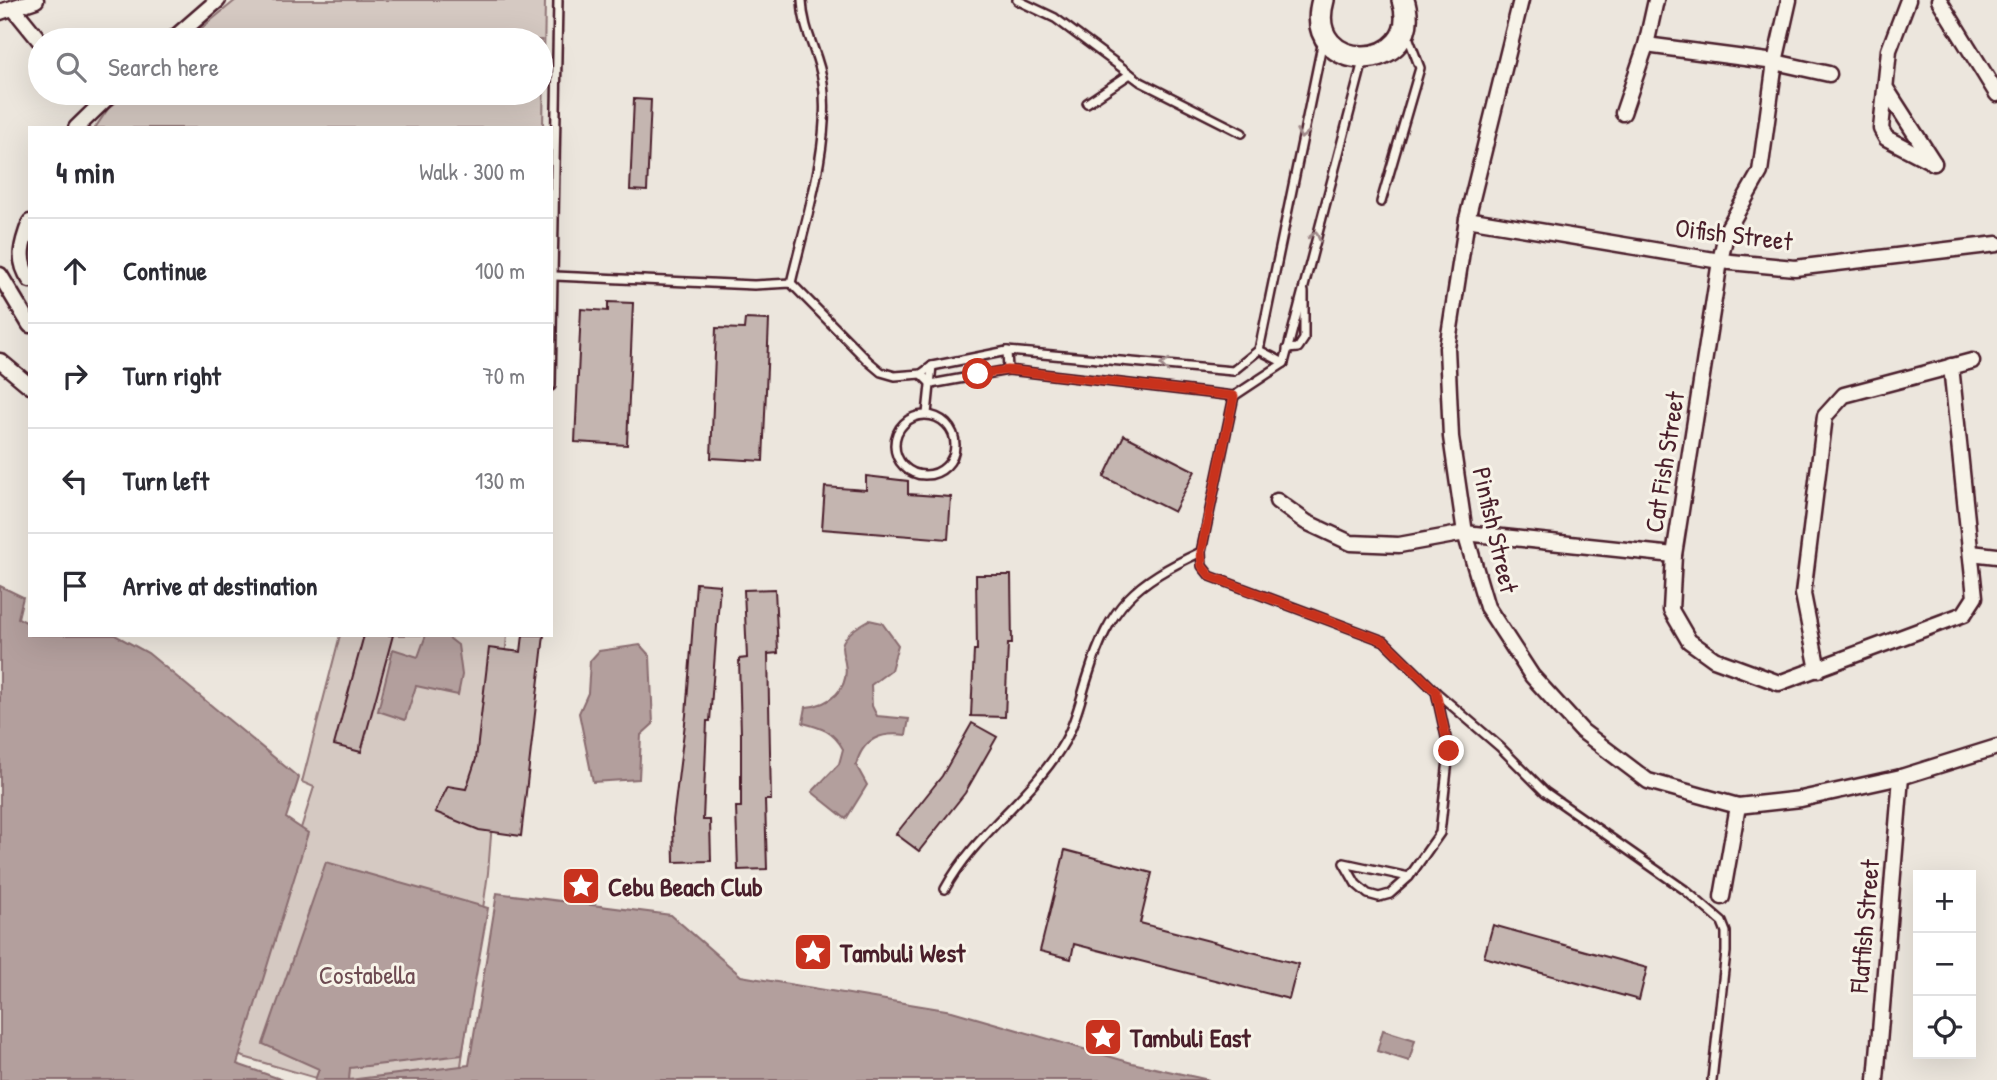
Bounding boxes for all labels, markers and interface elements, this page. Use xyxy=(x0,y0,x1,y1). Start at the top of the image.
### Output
search box xyxy=(28,28,553,105)
icon: search xyxy=(52,48,90,86)
text: Search here xyxy=(108,49,219,84)
one-way arrow xyxy=(1295,128,1310,140)
text: 4 min xyxy=(56,152,115,192)
text: Walk · 300 m xyxy=(419,156,525,187)
street label: Oifish Street xyxy=(1673,209,1796,259)
one-way arrow xyxy=(1307,230,1321,242)
icon: ahead xyxy=(56,252,94,290)
text: Continue xyxy=(123,253,207,288)
text: 100 m xyxy=(475,255,525,286)
icon: right xyxy=(56,357,94,395)
text: Turn right xyxy=(123,358,221,393)
route start xyxy=(962,358,993,389)
one-way arrow xyxy=(1159,358,1170,373)
text: 70 m xyxy=(482,360,525,391)
street label: Cat Fish Street xyxy=(1636,388,1693,535)
icon: left xyxy=(56,462,94,500)
text: Turn left xyxy=(123,463,209,498)
street label: Pinfish Street xyxy=(1465,464,1528,597)
text: 130 m xyxy=(475,465,525,496)
icon: arrive xyxy=(56,567,94,605)
text: Arrive at destination xyxy=(123,568,318,603)
route end xyxy=(1433,735,1464,766)
street label: Flatfish Street xyxy=(1841,857,1887,995)
place icon: Cebu Beach Club xyxy=(560,865,602,907)
place label: Cebu Beach Club xyxy=(608,869,763,904)
map controls xyxy=(1913,870,1976,1059)
button: + xyxy=(1913,870,1976,933)
place icon: Tambuli West xyxy=(792,931,834,973)
button: − xyxy=(1913,933,1976,996)
place label: Tambuli West xyxy=(839,935,966,970)
park label: Costabella xyxy=(319,957,415,992)
button: locate xyxy=(1913,996,1976,1059)
place icon: Tambuli East xyxy=(1082,1016,1124,1058)
place label: Tambuli East xyxy=(1129,1020,1252,1055)

